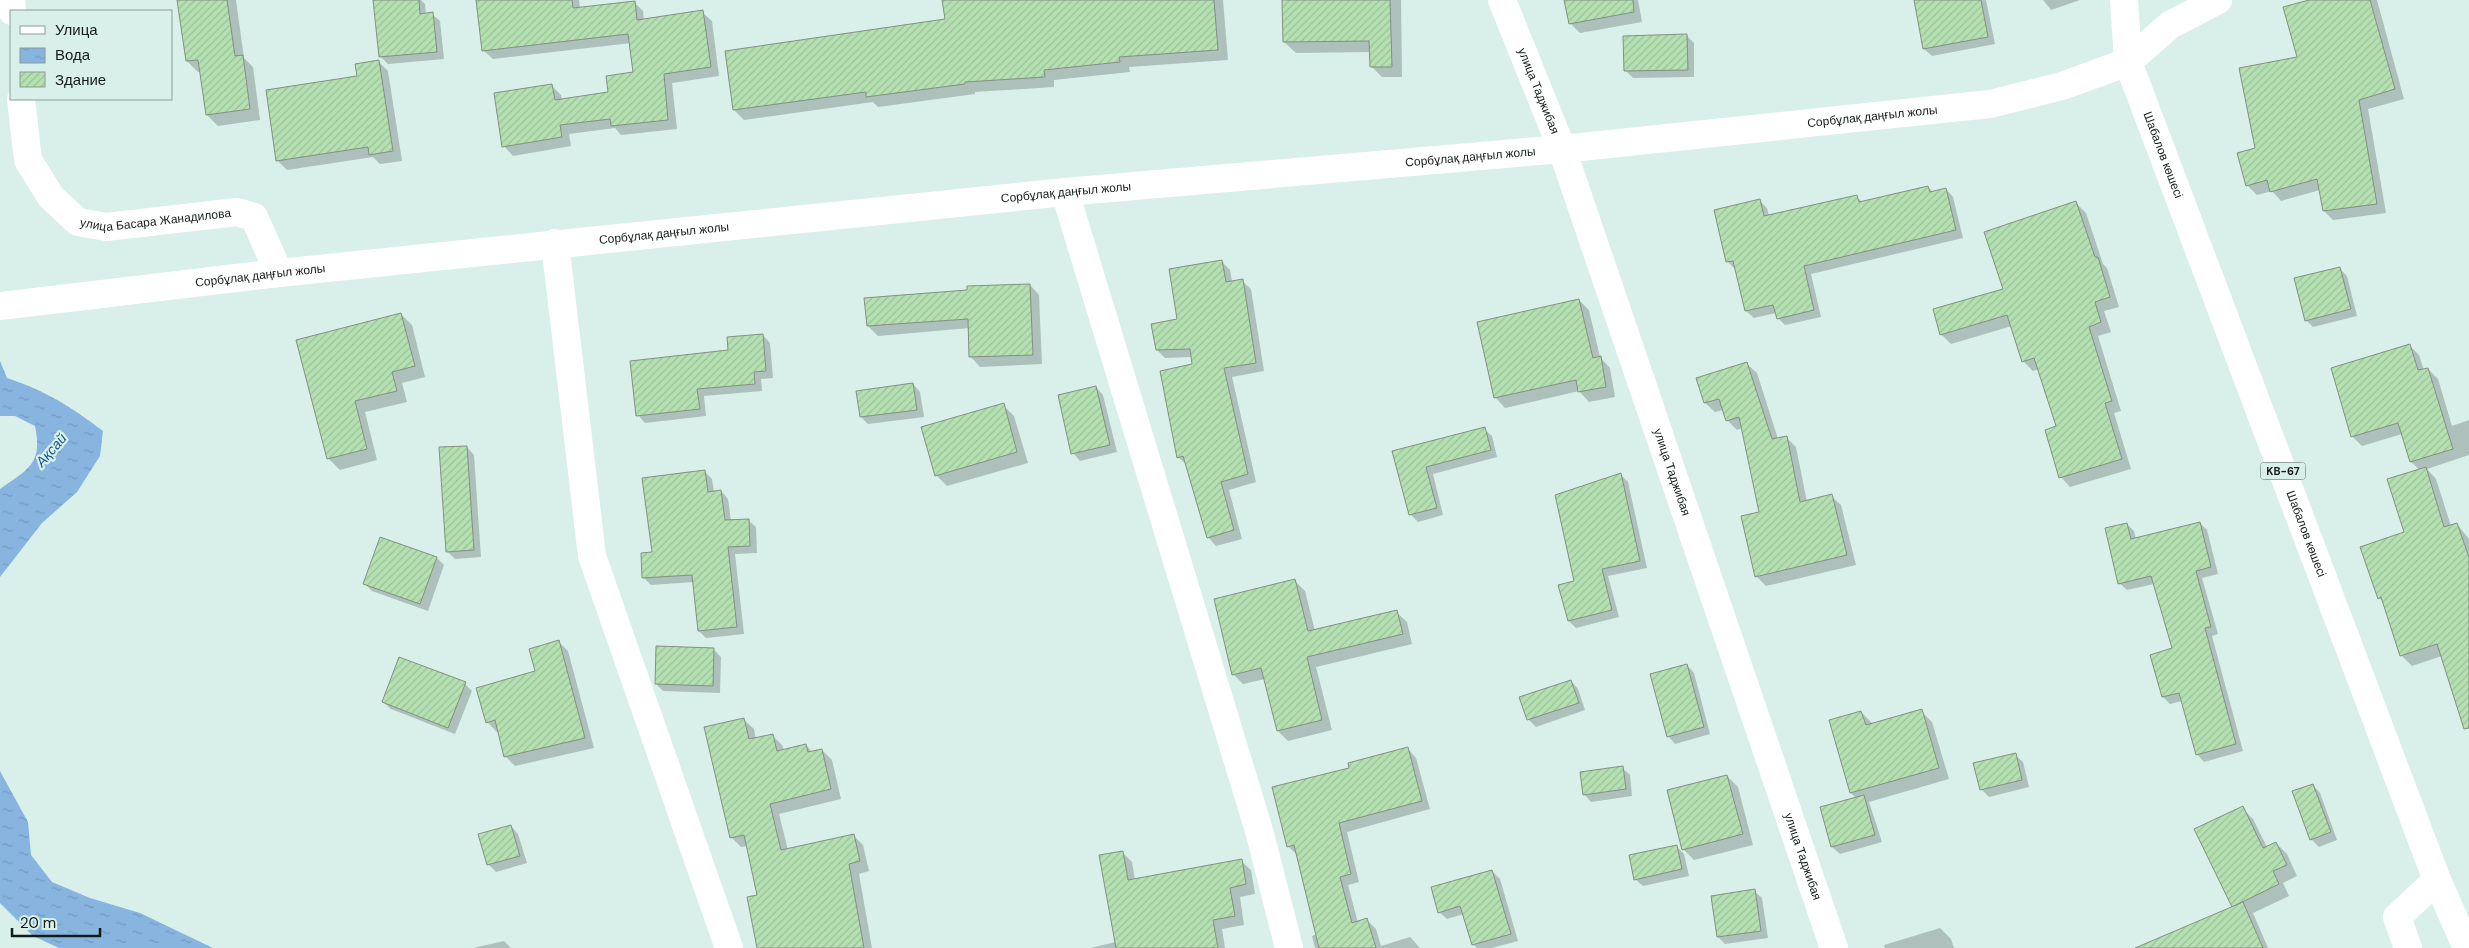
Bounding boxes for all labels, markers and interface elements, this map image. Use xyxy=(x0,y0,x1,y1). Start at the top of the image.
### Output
legend xyxy=(10,10,172,100)
text: Улица xyxy=(55,20,98,40)
text: Вода xyxy=(55,45,91,65)
street label: улица Таджибая xyxy=(1514,46,1563,136)
text: Здание xyxy=(55,70,106,90)
street label: Сорбұлақ даңғыл жолы xyxy=(1806,102,1938,131)
street label: Шабалов көшесі xyxy=(2139,109,2187,200)
street label: Сорбұлақ даңғыл жолы xyxy=(1405,143,1536,171)
street label: Сорбұлақ даңғыл жолы xyxy=(1000,178,1132,207)
street label: улица Басара Жанадилова xyxy=(79,205,232,235)
street label: Сорбұлақ даңғыл жолы xyxy=(598,219,730,248)
street label: Сорбұлақ даңғыл жолы xyxy=(194,260,326,291)
street label: улица Таджибая xyxy=(1650,426,1694,518)
water label: Ақсай xyxy=(31,429,71,471)
road number: KB-67 xyxy=(2260,462,2306,480)
street label: Шабалов көшесі xyxy=(2283,488,2330,579)
street label: улица Таджибая xyxy=(1781,811,1825,902)
scale bar xyxy=(12,906,100,938)
text: 20 m xyxy=(20,913,56,933)

